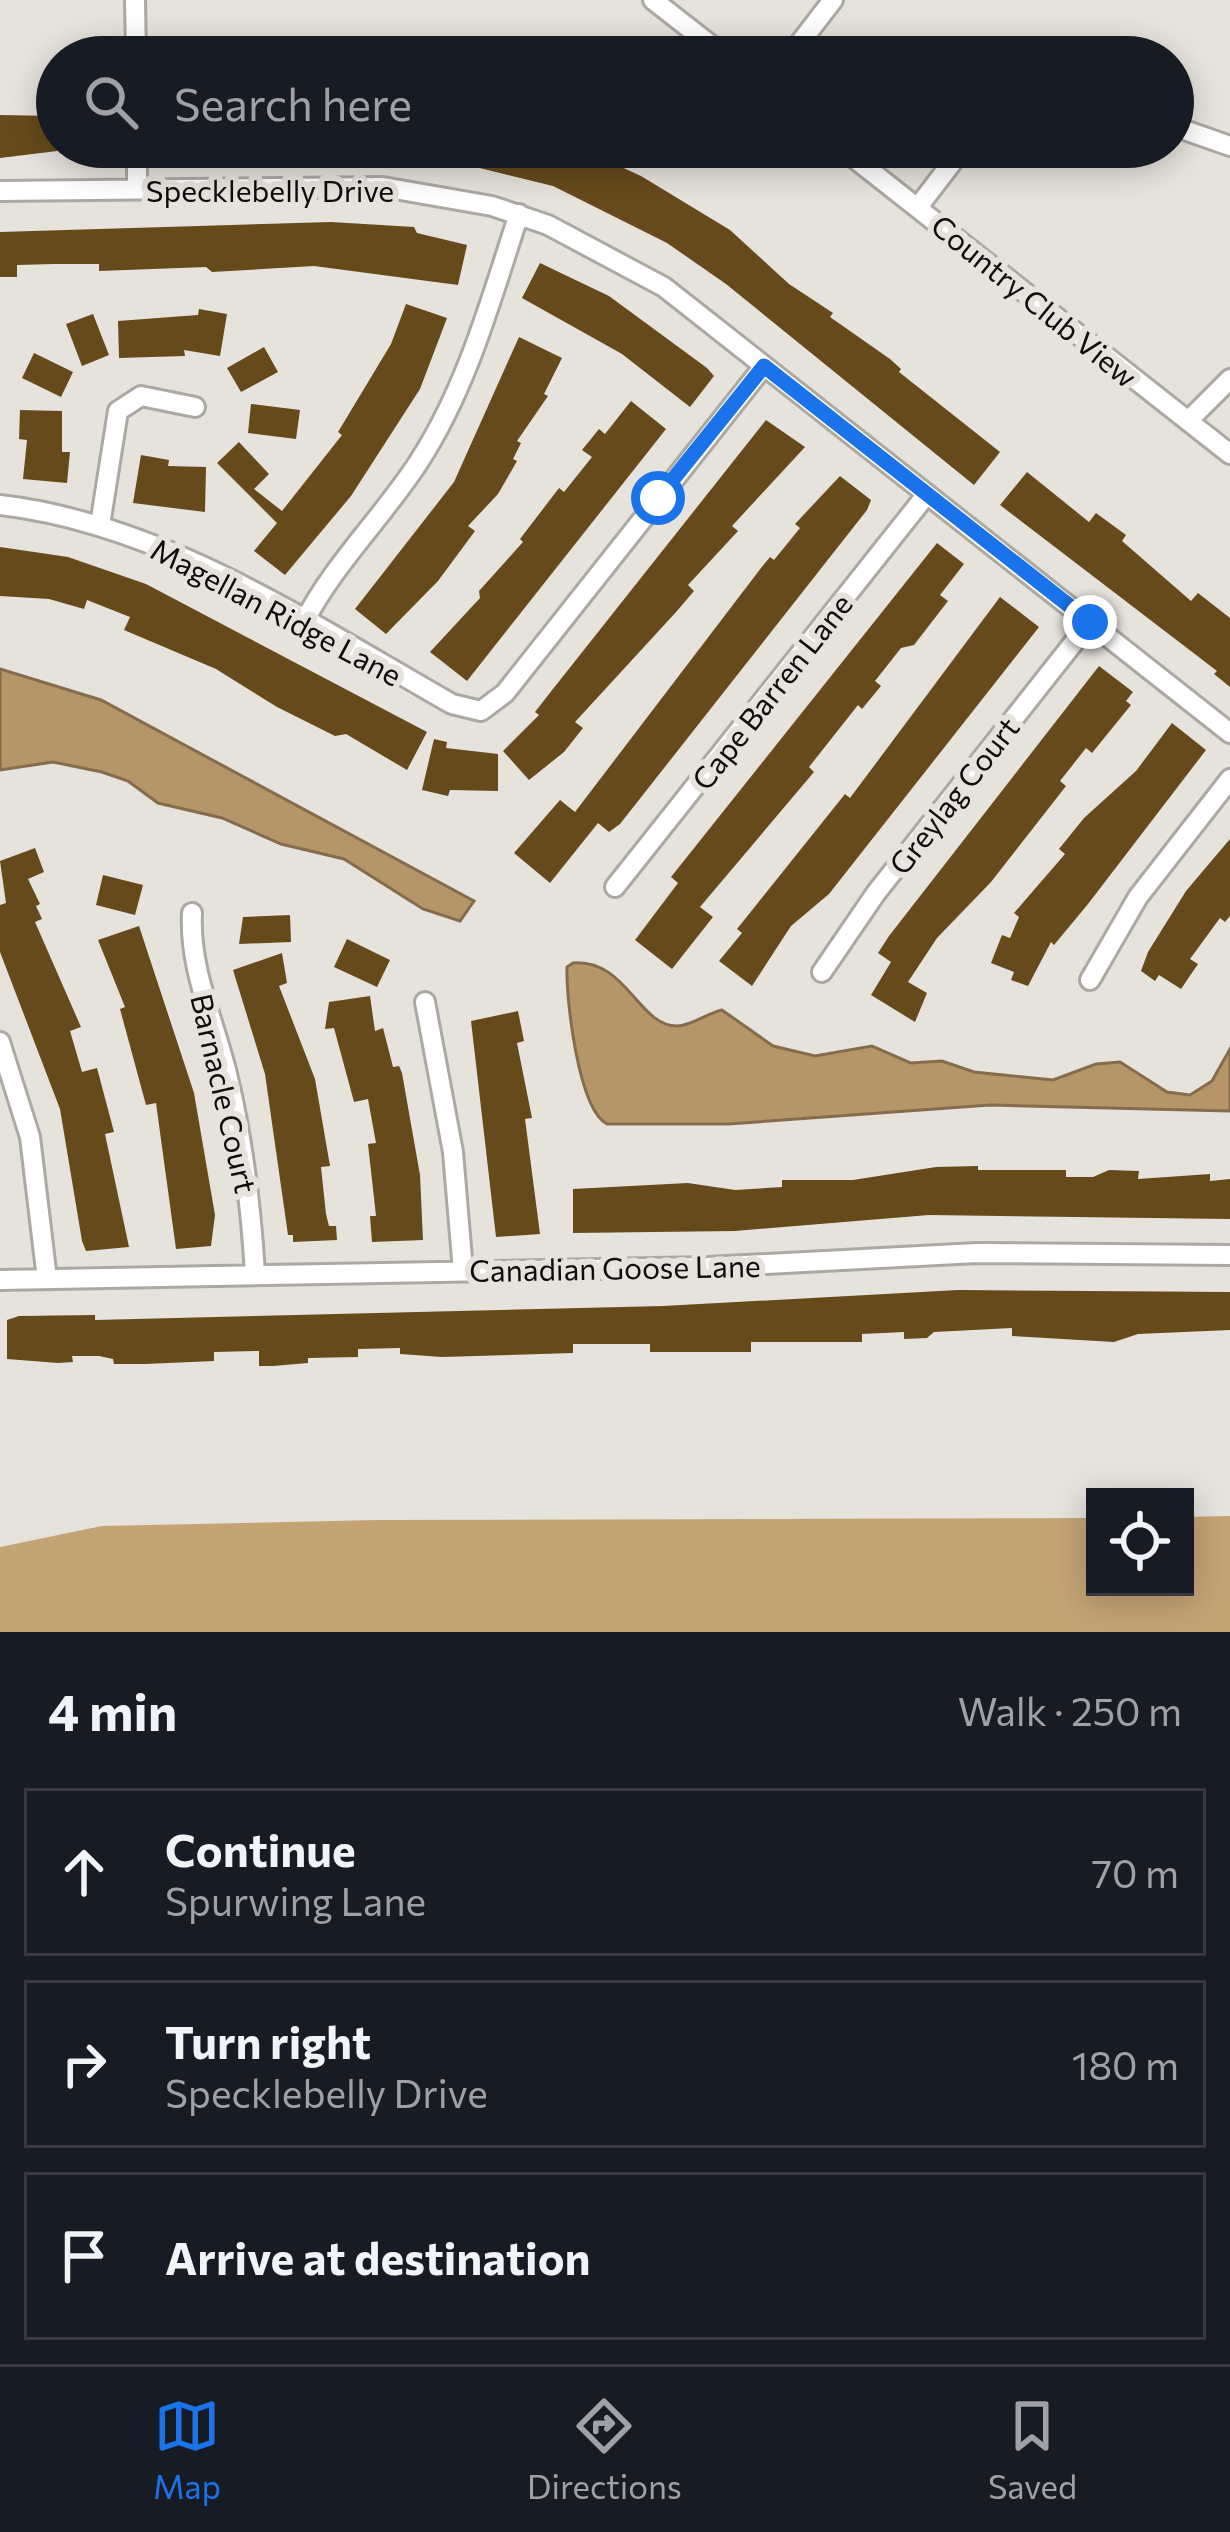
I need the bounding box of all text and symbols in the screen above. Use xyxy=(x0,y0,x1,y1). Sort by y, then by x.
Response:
search box xyxy=(36,36,1194,168)
icon: search xyxy=(78,69,144,135)
text: Search here xyxy=(174,75,412,130)
street label: Specklebelly Drive xyxy=(146,171,394,208)
street label: Country Club View xyxy=(925,206,1145,394)
route start xyxy=(631,471,685,525)
street label: Magellan Ridge Lane xyxy=(145,529,409,693)
street label: Cape Barren Lane xyxy=(683,586,859,796)
route end xyxy=(1063,595,1117,649)
street label: Greylag Court xyxy=(880,709,1026,881)
street label: Barnacle Court xyxy=(184,990,266,1196)
street label: Canadian Goose Lane xyxy=(469,1246,761,1288)
map controls xyxy=(1086,1488,1194,1596)
button: locate xyxy=(1086,1488,1194,1596)
text: 4 min xyxy=(48,1679,177,1742)
text: Walk · 250 m xyxy=(958,1686,1182,1734)
text: Continue xyxy=(165,1821,356,1876)
icon: ahead xyxy=(51,1839,117,1905)
text: 70 m xyxy=(1092,1848,1179,1896)
text: Spurwing Lane xyxy=(165,1876,426,1924)
text: Turn right xyxy=(165,2013,371,2068)
icon: right xyxy=(51,2031,117,2097)
text: 180 m xyxy=(1072,2040,1179,2088)
text: Specklebelly Drive xyxy=(165,2068,488,2116)
icon: arrive xyxy=(51,2223,117,2289)
text: Arrive at destination xyxy=(165,2229,591,2284)
tab: Map xyxy=(153,2393,221,2506)
tab: Directions xyxy=(527,2393,682,2506)
tab: Saved xyxy=(988,2393,1077,2506)

